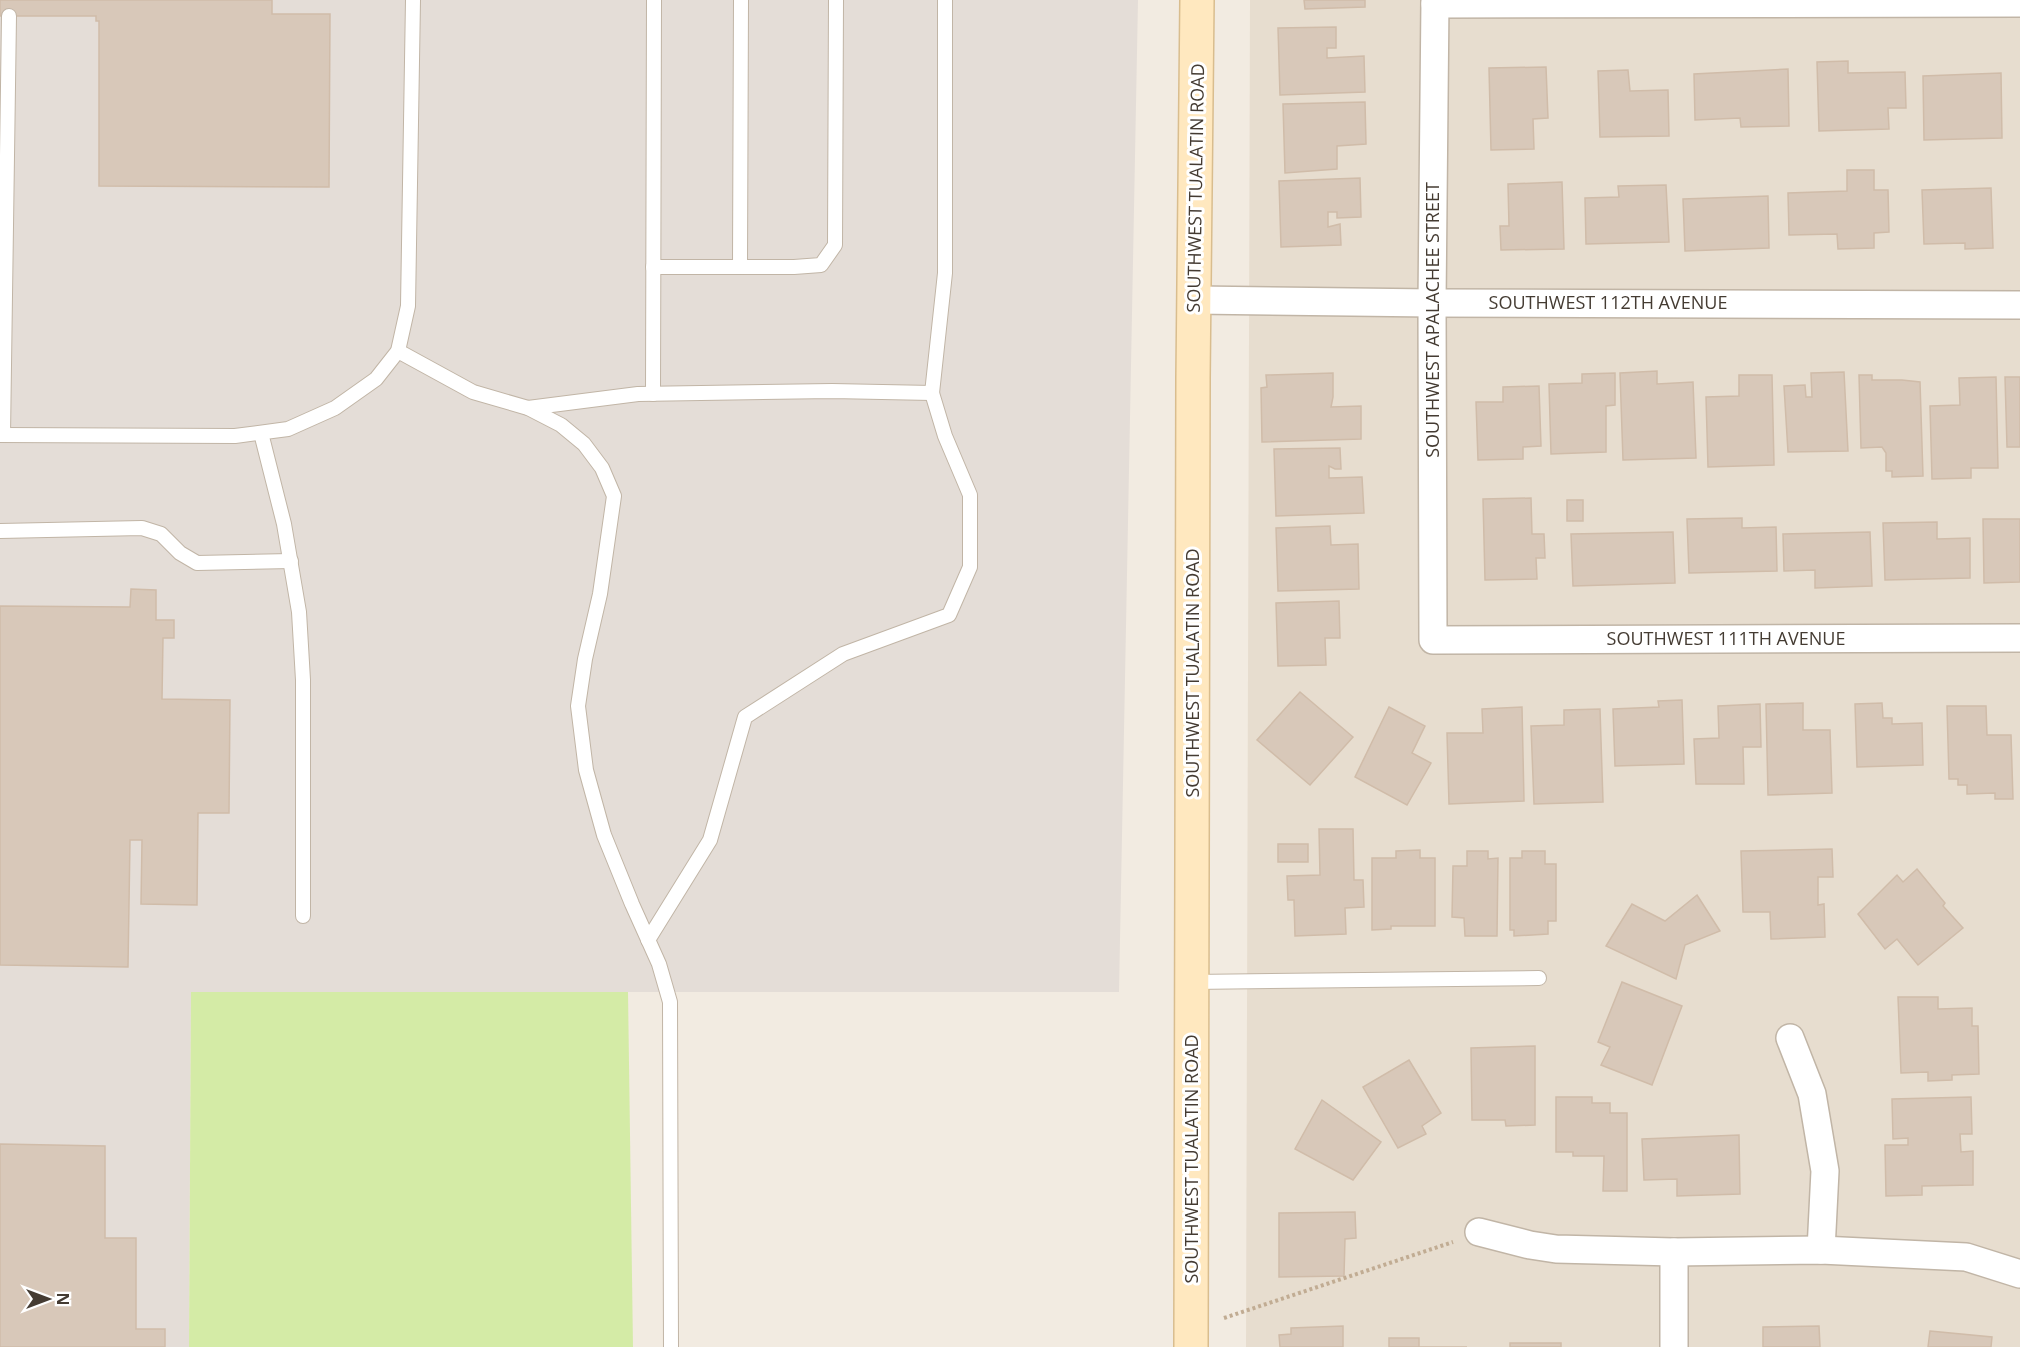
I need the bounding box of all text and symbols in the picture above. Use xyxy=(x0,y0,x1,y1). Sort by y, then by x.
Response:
street label: SOUTHWEST TUALATIN ROAD xyxy=(1181,63,1209,313)
street label: SOUTHWEST APALACHEE STREET xyxy=(1420,182,1444,458)
street label: SOUTHWEST 112TH AVENUE xyxy=(1489,290,1727,314)
street label: SOUTHWEST TUALATIN ROAD xyxy=(1180,548,1204,798)
street label: SOUTHWEST 111TH AVENUE xyxy=(1607,626,1845,650)
street label: SOUTHWEST TUALATIN ROAD xyxy=(1179,1034,1203,1284)
north arrow xyxy=(18,1269,78,1329)
text: N xyxy=(52,1292,74,1306)

